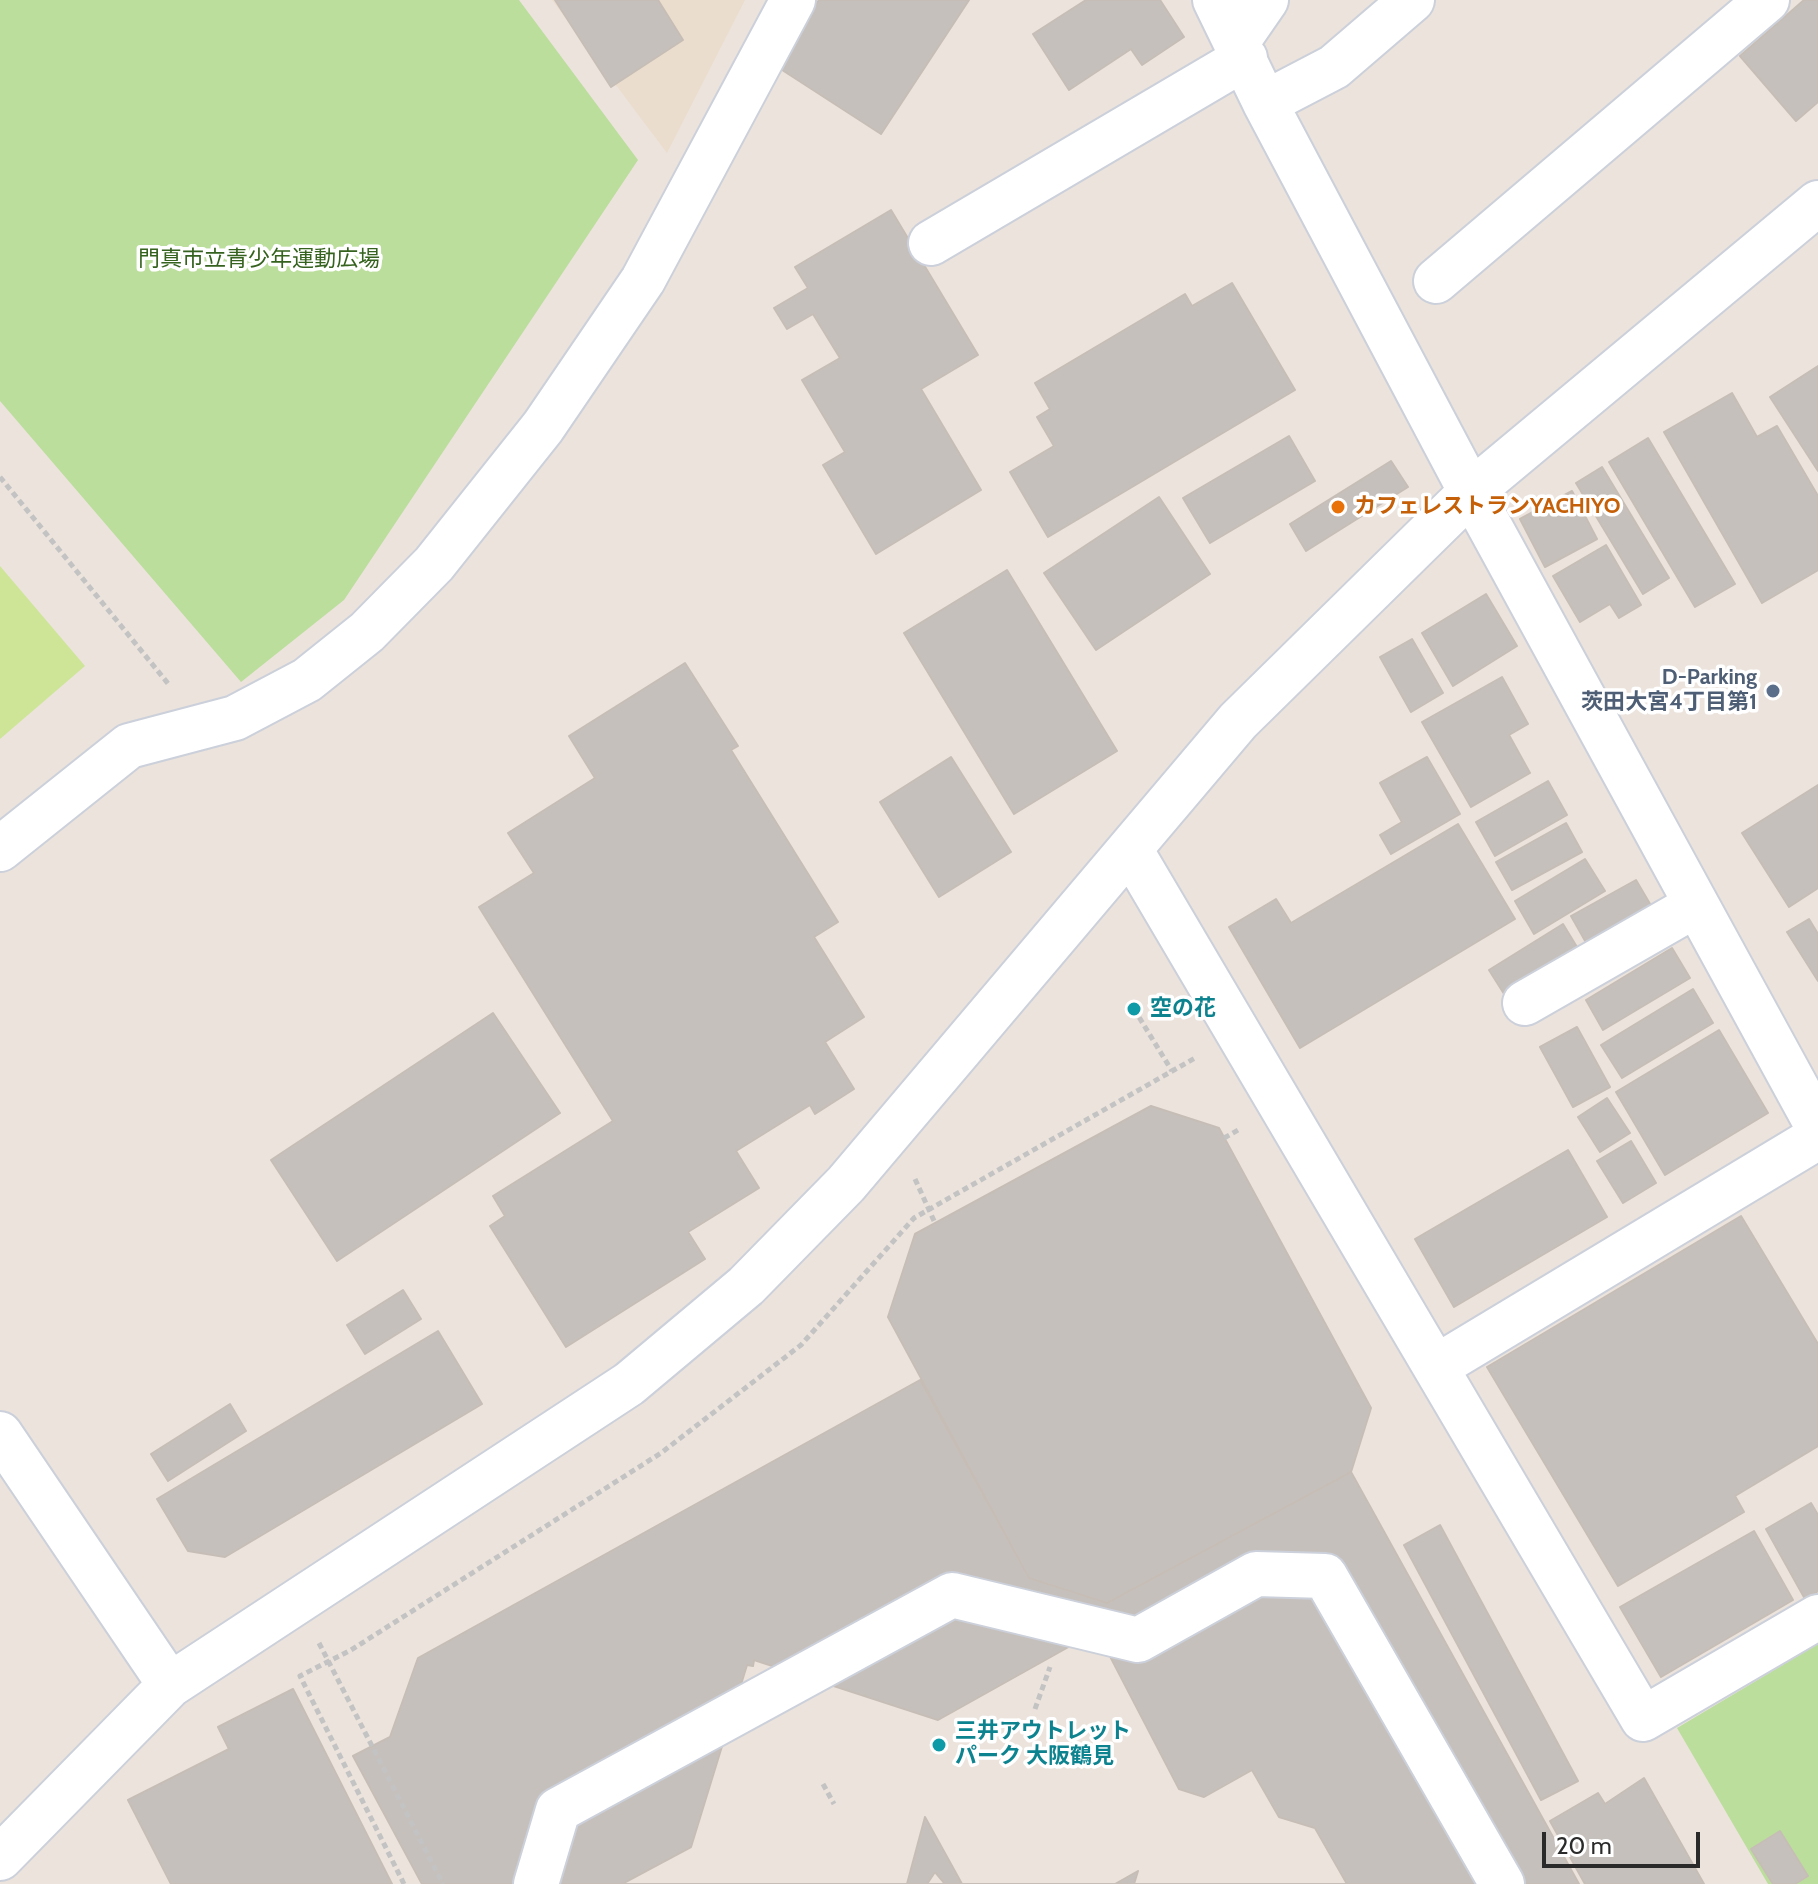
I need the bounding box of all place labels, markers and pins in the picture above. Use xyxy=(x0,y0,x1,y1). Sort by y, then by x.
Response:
place label: カフェレストランYACHIYO xyxy=(1354,494,1620,520)
marker: カフェレストランYACHIYO xyxy=(1329,498,1347,516)
place label: D-Parking 茨田大宮4丁目第1 xyxy=(1581,665,1757,716)
marker: D-Parking 茨田大宮4丁目第1 xyxy=(1764,682,1782,700)
place label: 空の花 xyxy=(1150,996,1216,1022)
marker: 空の花 xyxy=(1125,1000,1143,1018)
place label: 三井アウトレット パーク 大阪鶴見 xyxy=(955,1719,1131,1770)
marker: 三井アウトレット パーク 大阪鶴見 xyxy=(930,1736,948,1754)

